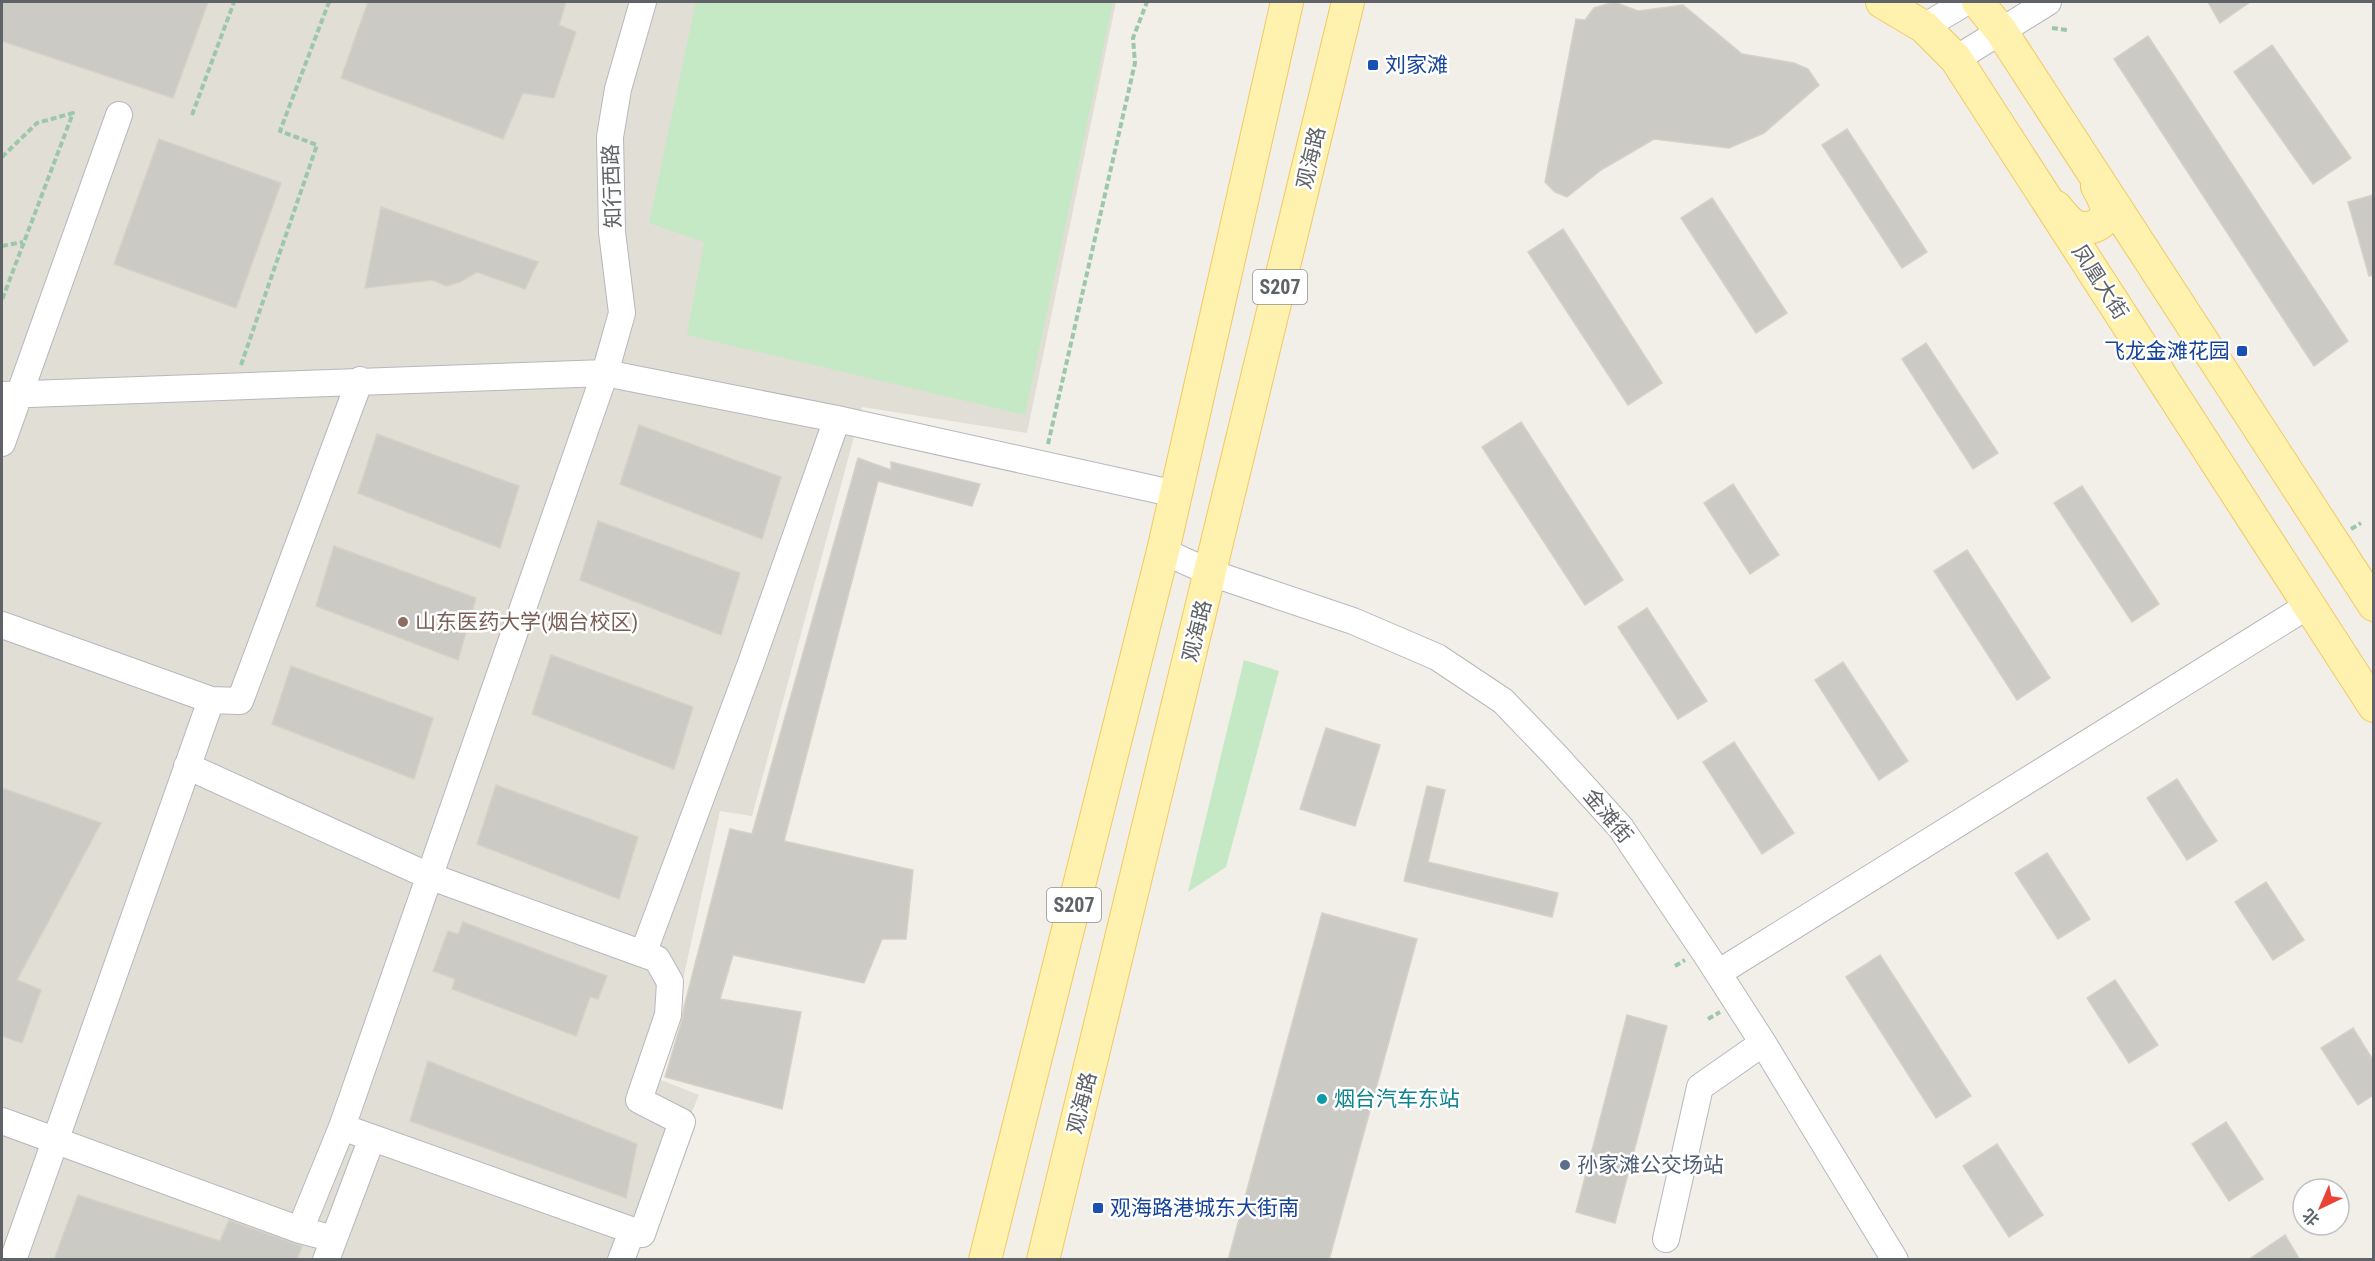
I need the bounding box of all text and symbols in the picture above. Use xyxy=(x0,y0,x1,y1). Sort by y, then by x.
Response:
place label: 刘家滩 xyxy=(1385,53,1448,77)
marker: 刘家滩 xyxy=(1366,58,1380,72)
street label: 观海路 xyxy=(1292,125,1330,191)
street label: 知行西路 xyxy=(599,144,625,228)
street label: 凤凰大街 xyxy=(2067,240,2133,324)
road number: S207 xyxy=(1253,270,1307,304)
place label: 飞龙金滩花园 xyxy=(2104,339,2230,363)
marker: 飞龙金滩花园 xyxy=(2235,344,2249,358)
street label: 观海路 xyxy=(1178,598,1216,664)
place label: 山东医药大学(烟台校区) xyxy=(415,610,638,634)
marker: 山东医药大学(烟台校区) xyxy=(396,615,410,629)
street label: 金滩街 xyxy=(1579,784,1637,848)
road number: S207 xyxy=(1047,888,1101,922)
street label: 观海路 xyxy=(1063,1070,1101,1136)
place label: 烟台汽车东站 xyxy=(1334,1087,1460,1111)
marker: 烟台汽车东站 xyxy=(1315,1092,1329,1106)
place label: 孙家滩公交场站 xyxy=(1577,1153,1724,1177)
marker: 孙家滩公交场站 xyxy=(1558,1158,1572,1172)
north arrow xyxy=(2291,1177,2351,1237)
place label: 观海路港城东大街南 xyxy=(1110,1196,1299,1220)
marker: 观海路港城东大街南 xyxy=(1091,1201,1105,1215)
text: 北 xyxy=(2299,1205,2323,1230)

